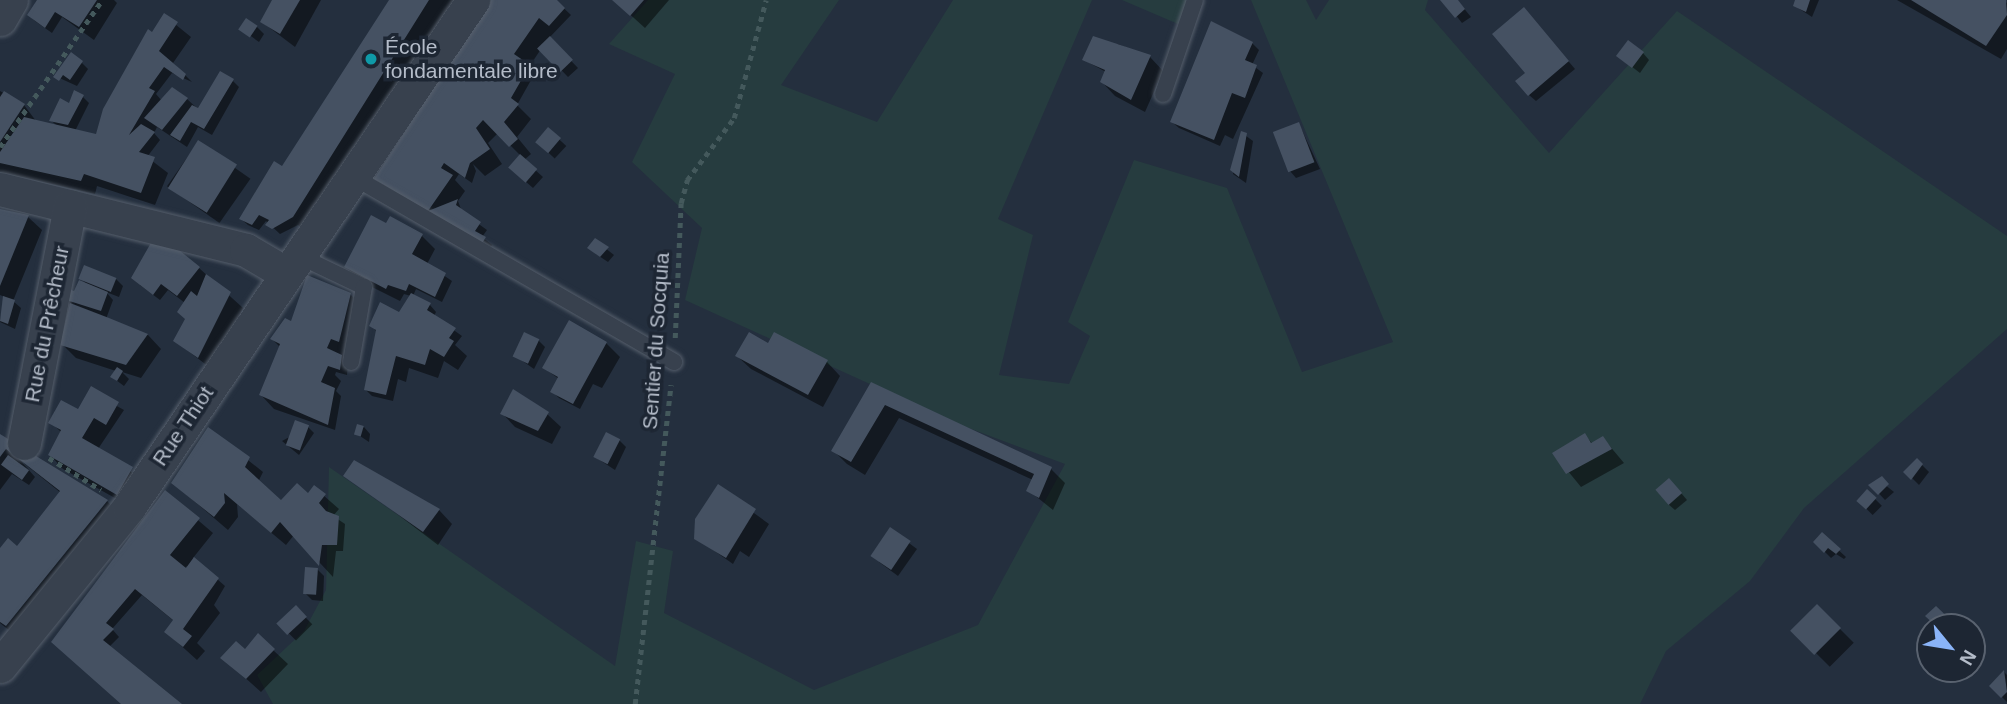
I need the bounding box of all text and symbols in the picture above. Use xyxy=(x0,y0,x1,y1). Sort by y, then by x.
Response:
place label: École fondamentale libre xyxy=(385,34,558,84)
marker: École fondamentale libre xyxy=(363,51,379,67)
street label: Rue du Prêcheur xyxy=(19,244,75,404)
street label: Sentier du Socquia xyxy=(637,252,675,430)
street label: Rue Thiot xyxy=(147,381,219,471)
north arrow xyxy=(1916,613,1986,683)
text: N xyxy=(1955,647,1980,669)

